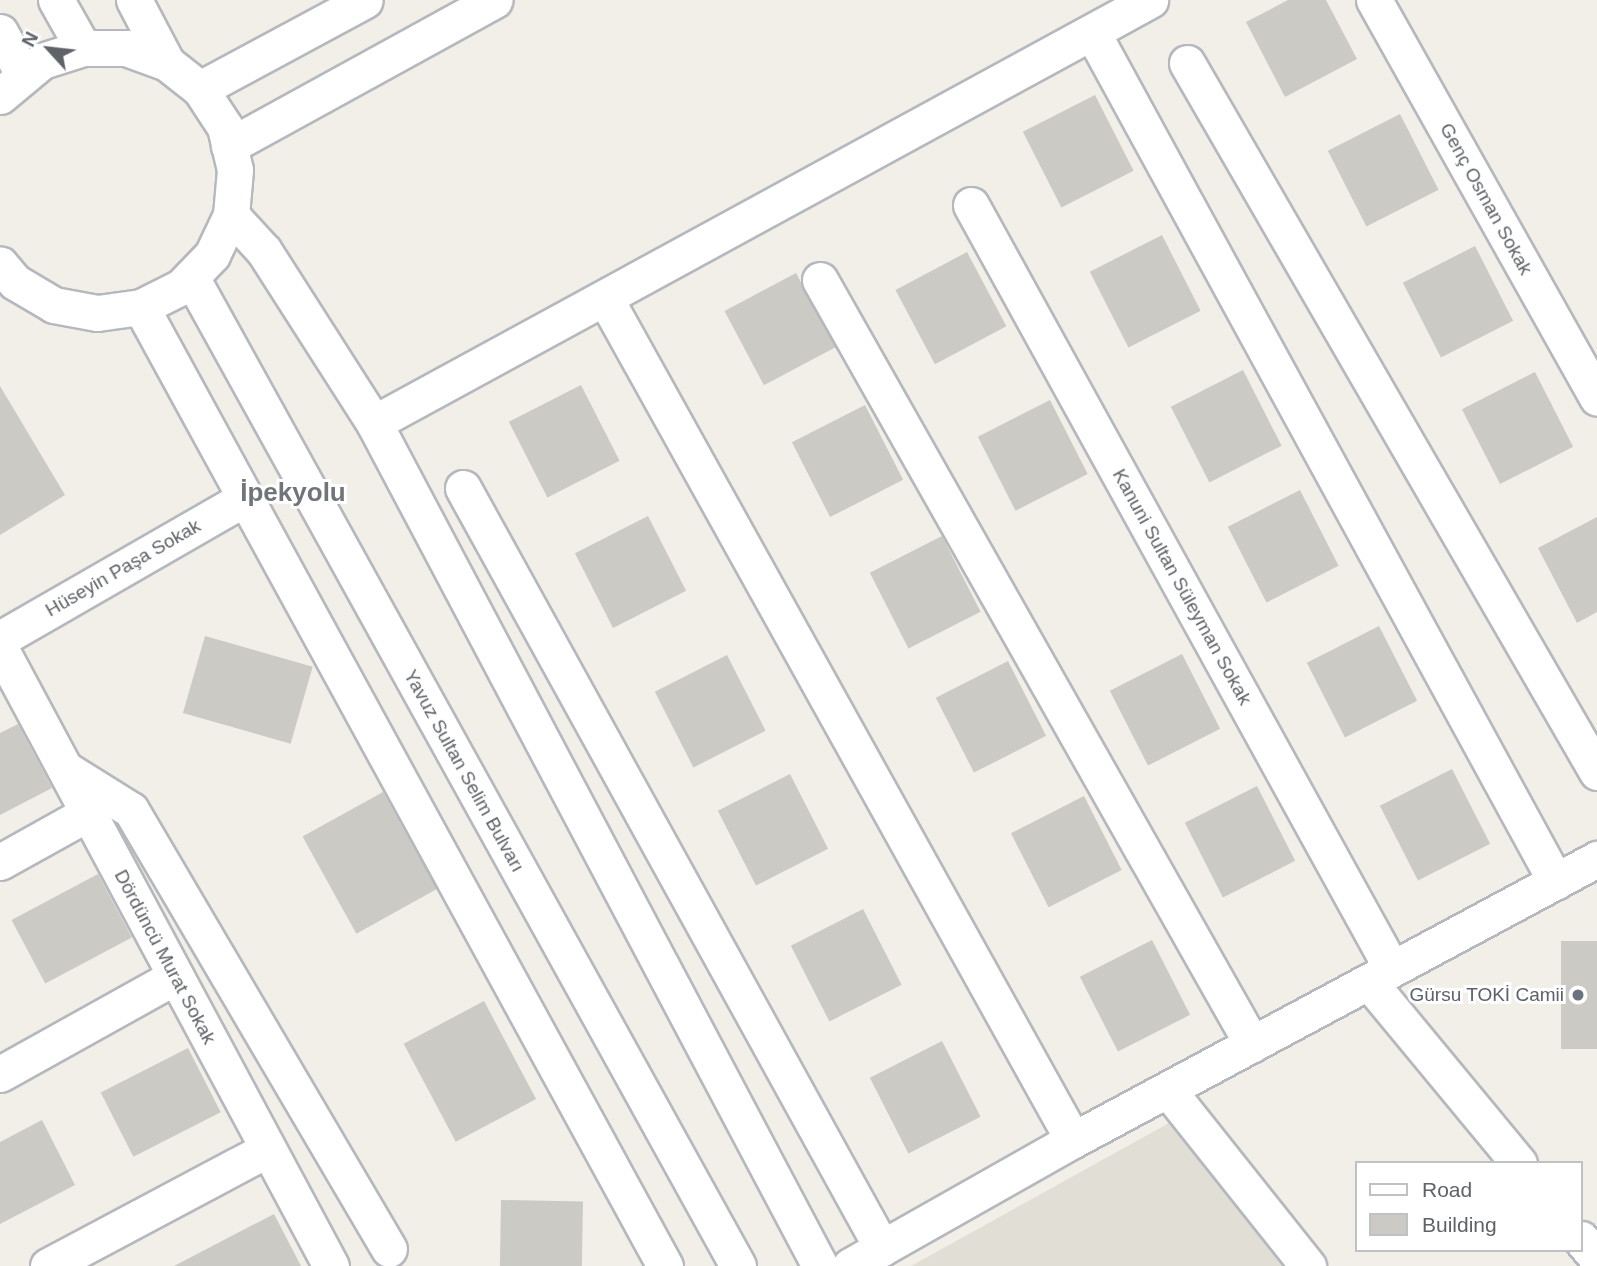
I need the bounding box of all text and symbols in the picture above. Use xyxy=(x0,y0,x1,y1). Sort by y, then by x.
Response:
north arrow xyxy=(14,14,84,84)
text: N xyxy=(17,28,42,50)
street label: Genç Osman Sokak xyxy=(1435,119,1537,279)
street label: Kanuni Sultan Süleyman Sokak xyxy=(1108,465,1256,709)
district label: İpekyolu xyxy=(240,477,346,509)
street label: Hüseyin Paşa Sokak xyxy=(41,514,205,622)
street label: Yavuz Sultan Selim Bulvarı xyxy=(399,666,529,876)
street label: Dördüncü Murat Sokak xyxy=(109,866,221,1048)
place label: Gürsu TOKİ Camii xyxy=(1409,984,1564,1006)
marker: Gürsu TOKİ Camii xyxy=(1570,987,1586,1003)
legend xyxy=(1356,1161,1583,1252)
text: Road xyxy=(1422,1178,1472,1201)
text: Building xyxy=(1422,1213,1497,1236)

